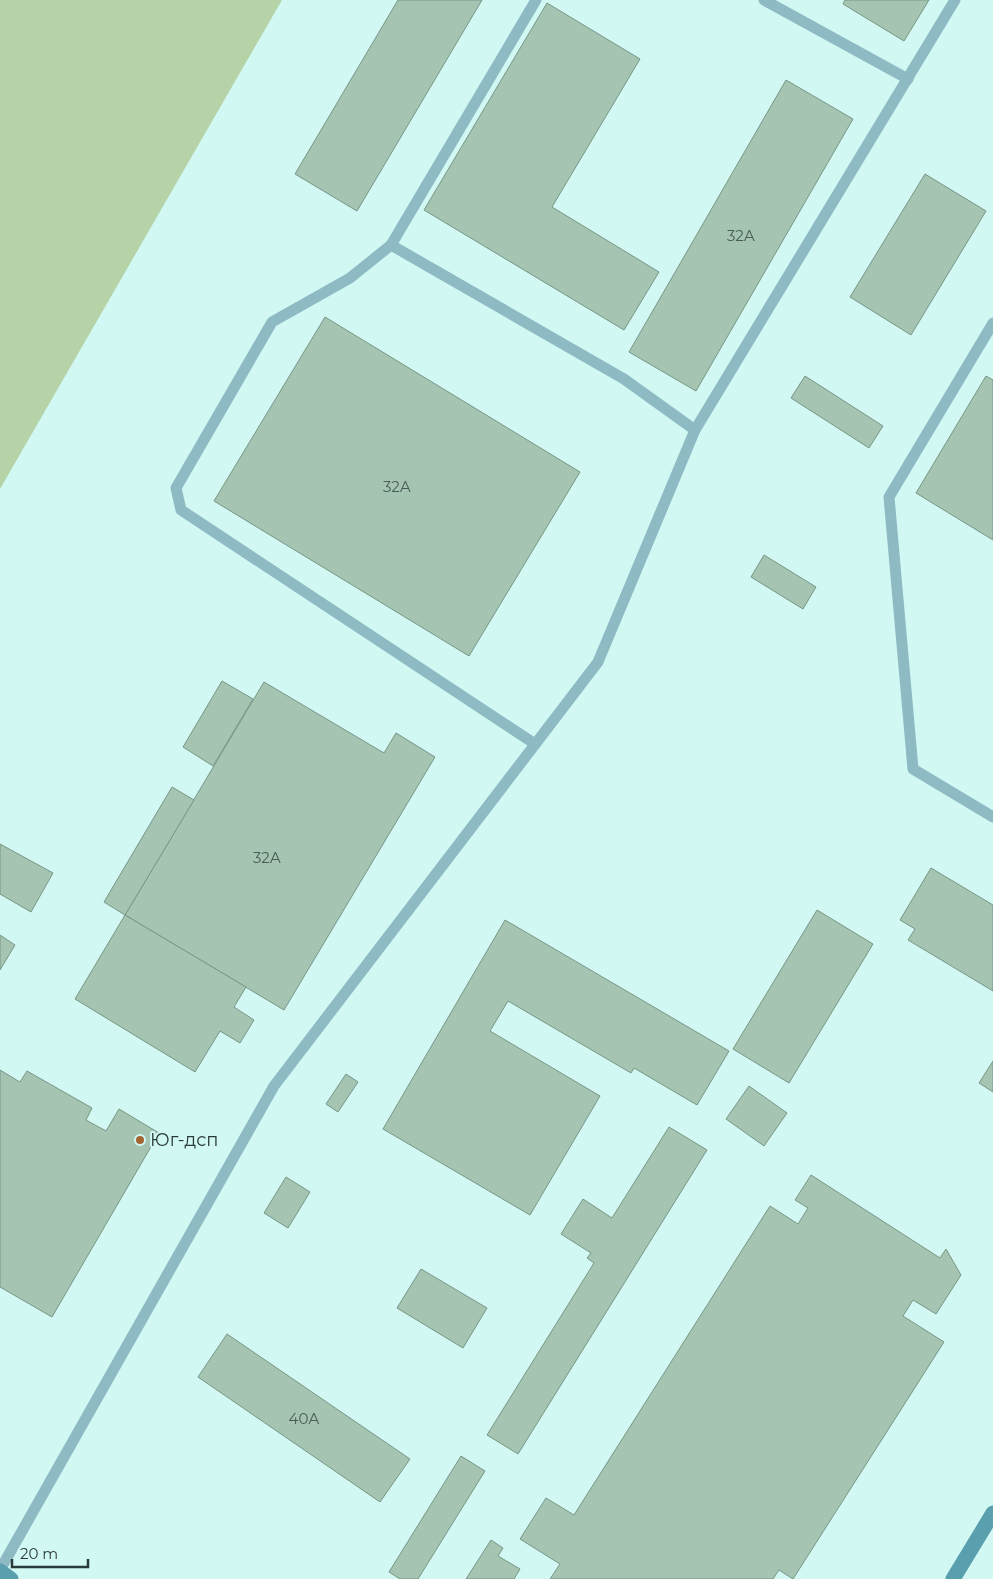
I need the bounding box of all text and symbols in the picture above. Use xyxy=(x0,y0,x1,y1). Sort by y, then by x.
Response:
house number: 32А xyxy=(727,226,755,245)
house number: 32А xyxy=(383,477,411,496)
house number: 32А xyxy=(253,848,281,867)
place label: Юг-дсп xyxy=(150,1129,218,1151)
marker: Юг-дсп xyxy=(134,1134,146,1146)
house number: 40А xyxy=(289,1409,319,1428)
scale bar xyxy=(12,1536,89,1568)
text: 20 m xyxy=(20,1544,58,1563)

